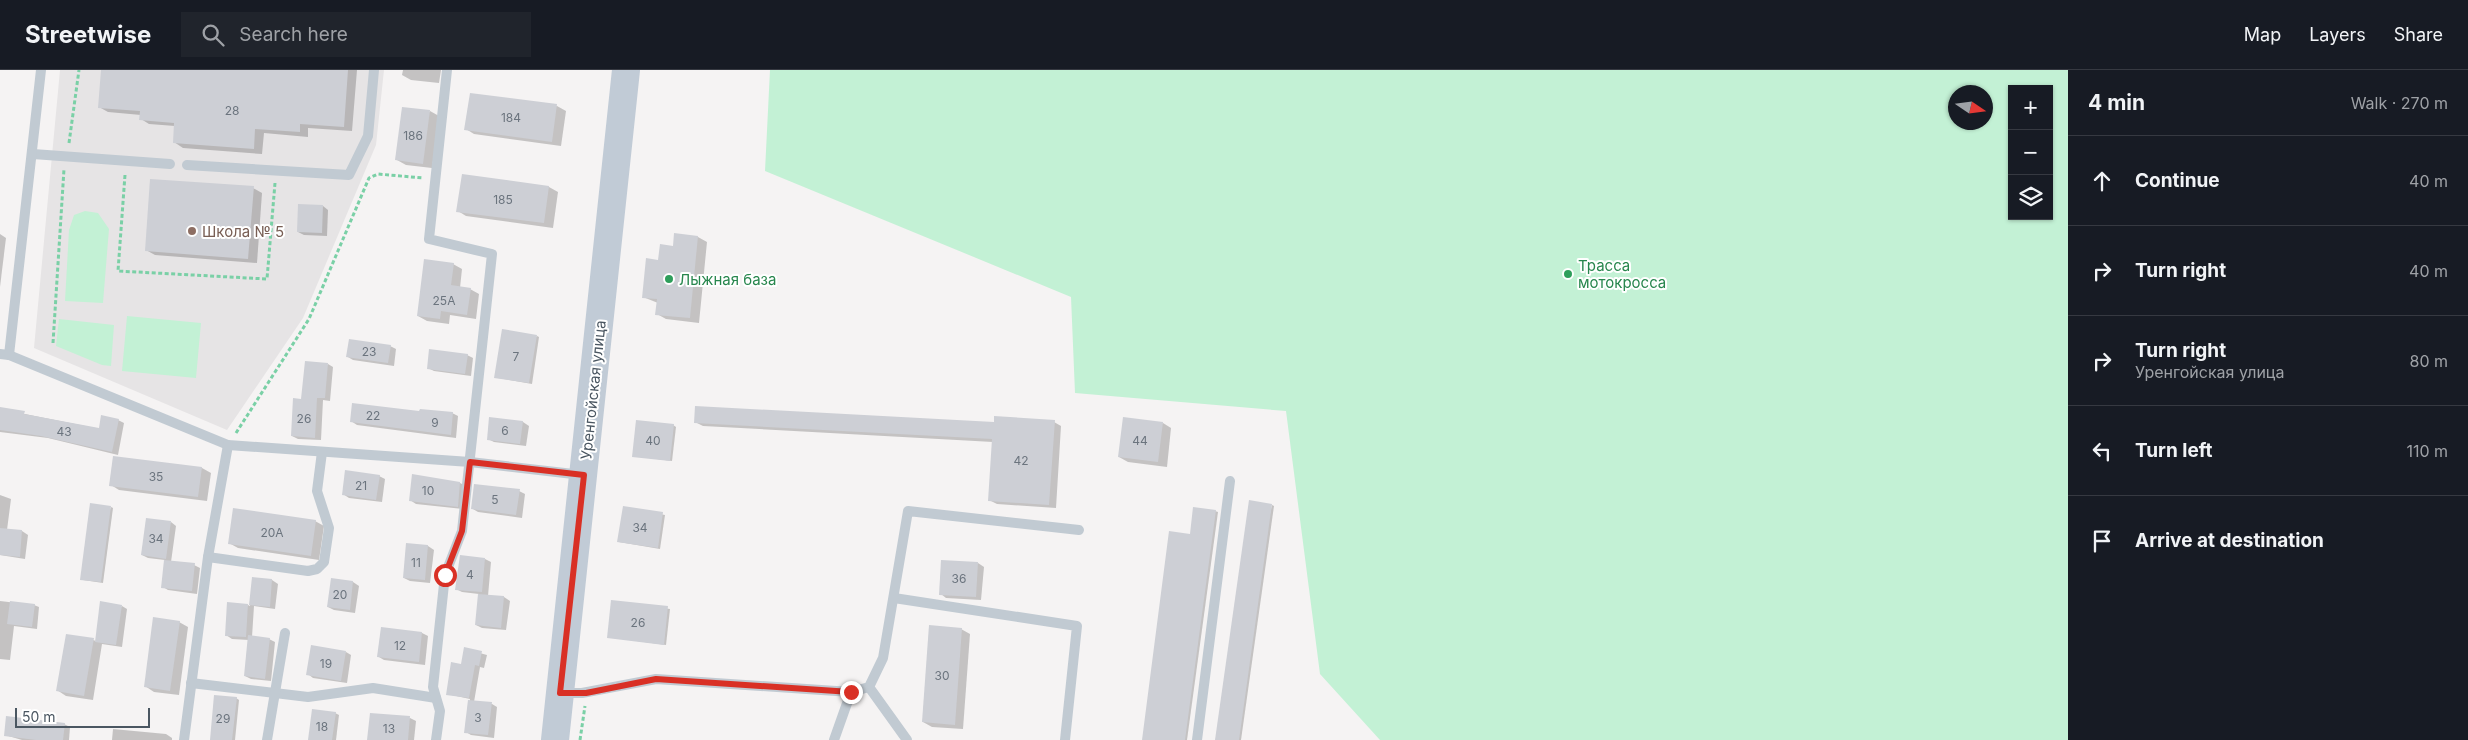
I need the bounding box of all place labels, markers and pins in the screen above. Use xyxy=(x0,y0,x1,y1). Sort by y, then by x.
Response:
place label: Школа № 5 xyxy=(202,222,284,241)
marker: Школа № 5 xyxy=(186,225,198,237)
place label: Трасса мотокросса xyxy=(1578,256,1666,292)
marker: Трасса мотокросса xyxy=(1562,268,1574,280)
place label: Лыжная база xyxy=(679,270,776,289)
marker: Лыжная база xyxy=(663,273,675,285)

